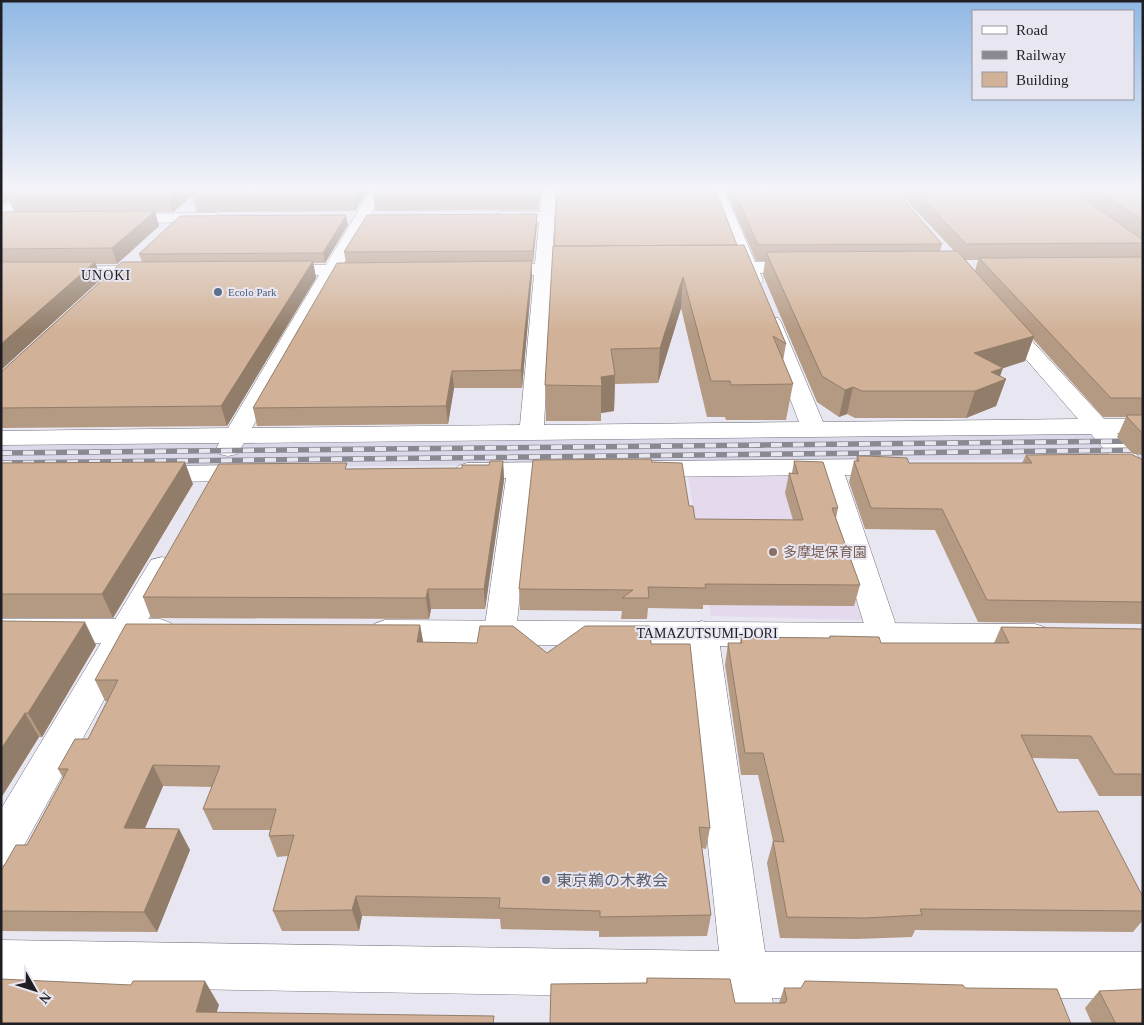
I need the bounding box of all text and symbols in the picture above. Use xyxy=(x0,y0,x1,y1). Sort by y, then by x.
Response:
legend xyxy=(972,10,1134,100)
text: Road xyxy=(1016,22,1048,38)
text: Railway xyxy=(1016,47,1066,63)
text: Building xyxy=(1016,72,1069,88)
district label: UNOKI xyxy=(81,268,131,283)
marker: Ecolo Park xyxy=(212,286,224,298)
place label: Ecolo Park xyxy=(228,286,277,298)
place label: 多摩堤保育園 xyxy=(783,545,867,560)
marker: 多摩堤保育園 xyxy=(767,546,779,558)
street label: TAMAZUTSUMI-DORI xyxy=(636,626,778,641)
place label: 東京鵜の木教会 xyxy=(556,872,668,889)
marker: 東京鵜の木教会 xyxy=(540,874,552,886)
north arrow xyxy=(10,965,60,1015)
text: N xyxy=(36,989,54,1007)

